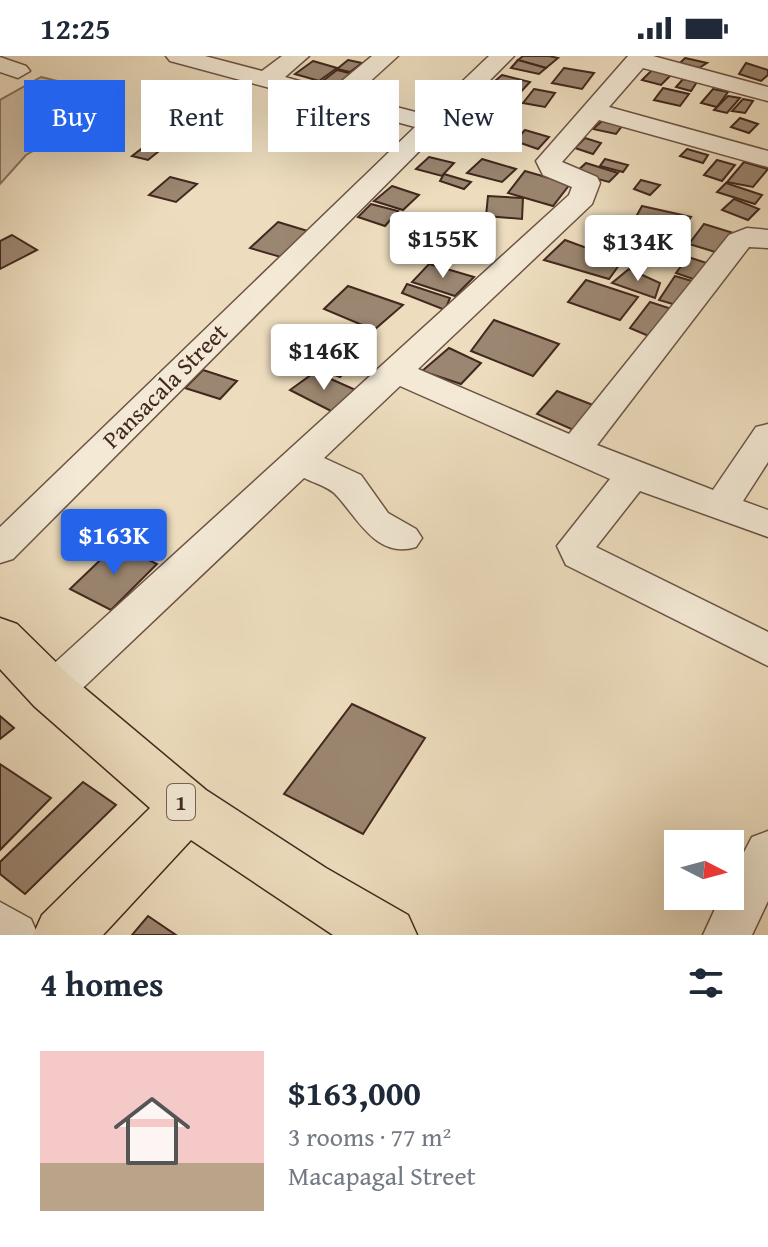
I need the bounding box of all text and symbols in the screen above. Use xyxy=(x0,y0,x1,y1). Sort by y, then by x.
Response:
text: 12:25 xyxy=(40,6,111,50)
chip: Buy xyxy=(24,80,125,152)
chip: Rent xyxy=(141,80,252,152)
chip: Filters xyxy=(268,80,399,152)
chip: New xyxy=(415,80,522,152)
pin: $155K xyxy=(387,212,499,280)
pin: $134K xyxy=(582,215,694,283)
text: $155K xyxy=(408,218,478,257)
text: $134K xyxy=(603,221,673,260)
street label: Pansacala Street xyxy=(94,315,236,456)
pin: $146K xyxy=(268,324,380,392)
text: $146K xyxy=(289,330,359,369)
pin: $163K xyxy=(58,509,170,577)
text: $163K xyxy=(79,515,149,554)
road number: 1 xyxy=(167,784,195,820)
north arrow xyxy=(664,830,744,910)
map controls xyxy=(664,830,744,910)
text: 4 homes xyxy=(40,959,164,1008)
icon: filters xyxy=(684,961,728,1005)
text: $163,000 xyxy=(288,1068,421,1117)
icon: home xyxy=(104,1083,200,1179)
text: 3 rooms · 77 m² xyxy=(288,1117,451,1156)
text: Macapagal Street xyxy=(288,1156,476,1195)

